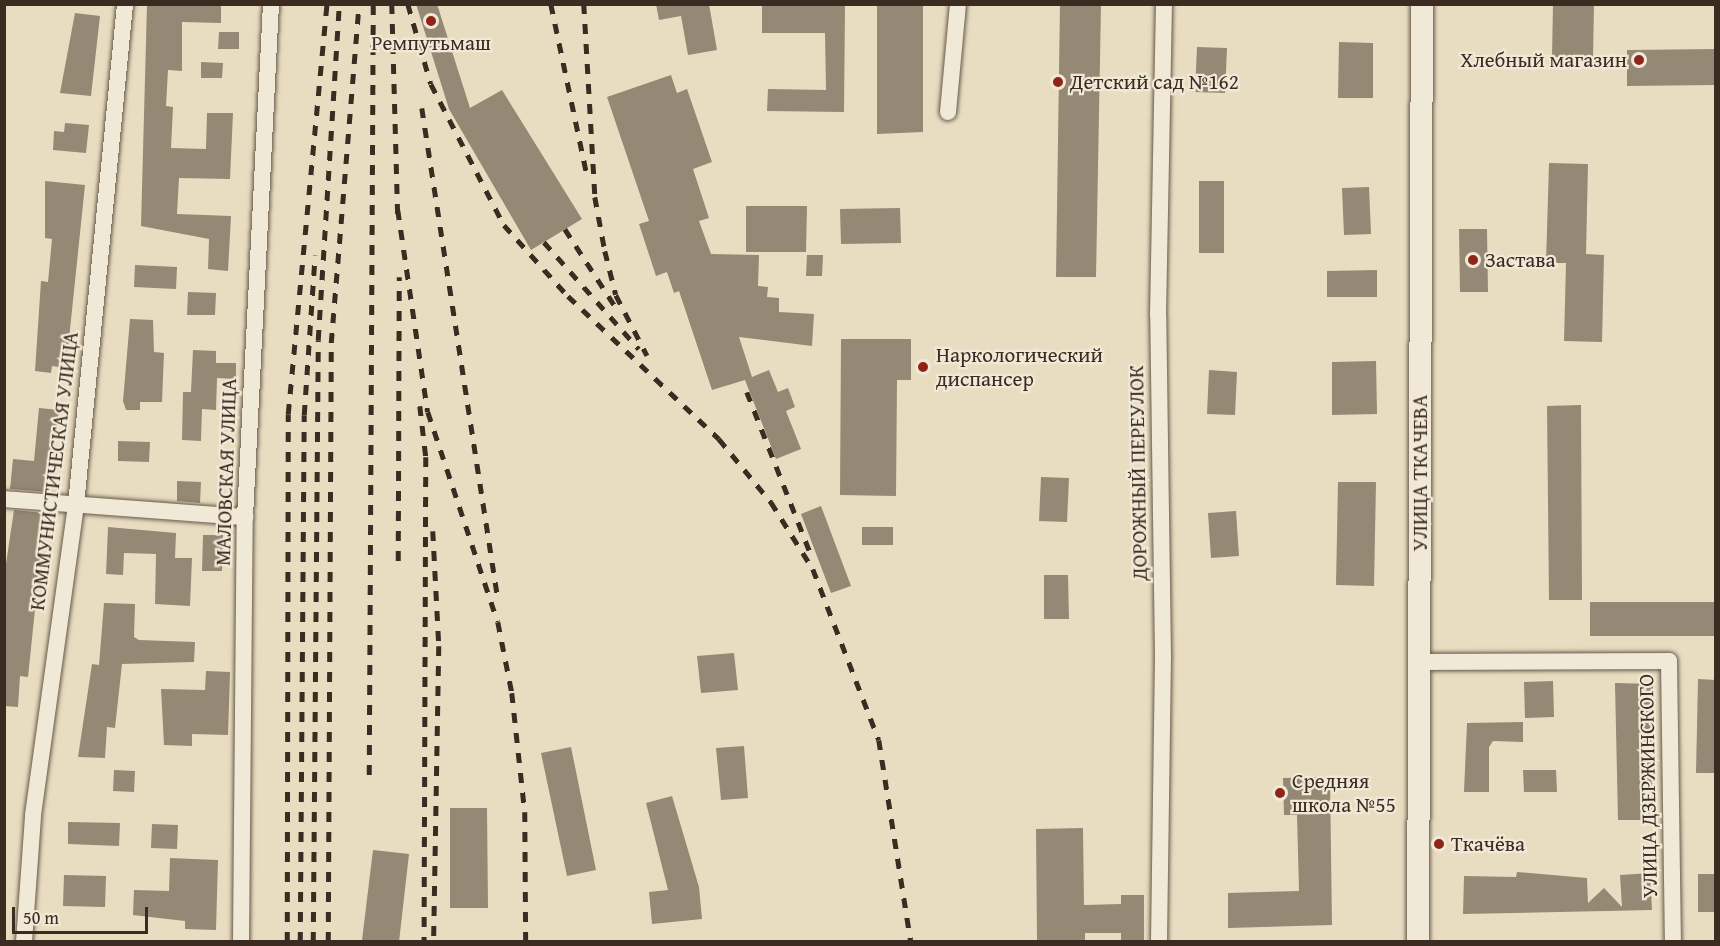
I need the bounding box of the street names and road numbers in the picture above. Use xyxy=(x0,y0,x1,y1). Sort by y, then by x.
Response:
street label: КОММУНИСТИЧЕСКАЯ УЛИЦА xyxy=(24,330,84,612)
street label: ДОРОЖНЫЙ ПЕРЕУЛОК xyxy=(1124,365,1152,581)
street label: МАЛОВСКАЯ УЛИЦА xyxy=(210,378,242,566)
street label: УЛИЦА ТКАЧЕВА xyxy=(1407,395,1433,551)
street label: УЛИЦА ДЗЕРЖИНСКОГО xyxy=(1633,674,1663,898)

